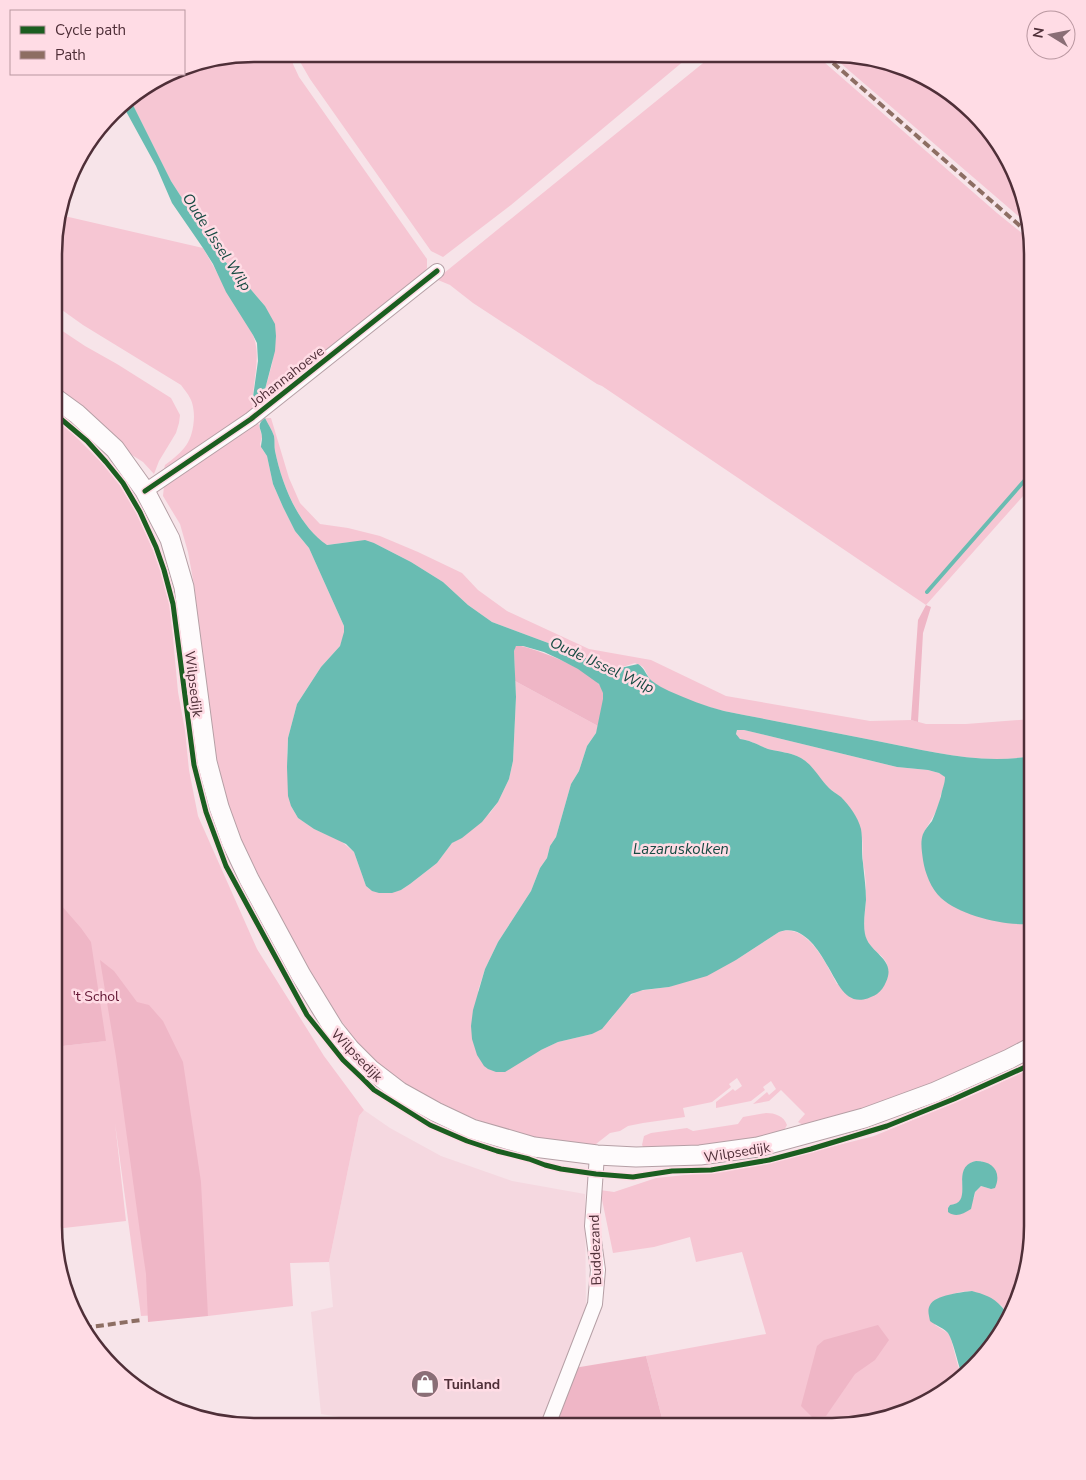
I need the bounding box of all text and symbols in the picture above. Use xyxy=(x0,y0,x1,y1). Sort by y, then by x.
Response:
legend xyxy=(10,10,185,75)
north arrow xyxy=(1026,10,1076,60)
text: Cycle path xyxy=(55,20,126,40)
text: N xyxy=(1028,26,1049,40)
text: Path xyxy=(55,45,86,65)
water label: Oude IJssel Wilp xyxy=(178,189,256,295)
street label: Johannahoeve xyxy=(246,342,328,412)
water label: Oude IJssel Wilp xyxy=(547,632,658,698)
street label: Wilpsedijk xyxy=(180,650,207,719)
water label: Lazaruskolken xyxy=(633,839,729,859)
park label: 't Schol xyxy=(73,987,120,1006)
street label: Wilpsedijk xyxy=(327,1025,387,1087)
street label: Wilpsedijk xyxy=(703,1138,773,1167)
street label: Buddezand xyxy=(585,1214,606,1286)
shop icon: Tuinland xyxy=(410,1369,440,1399)
place label: Tuinland xyxy=(444,1375,500,1394)

